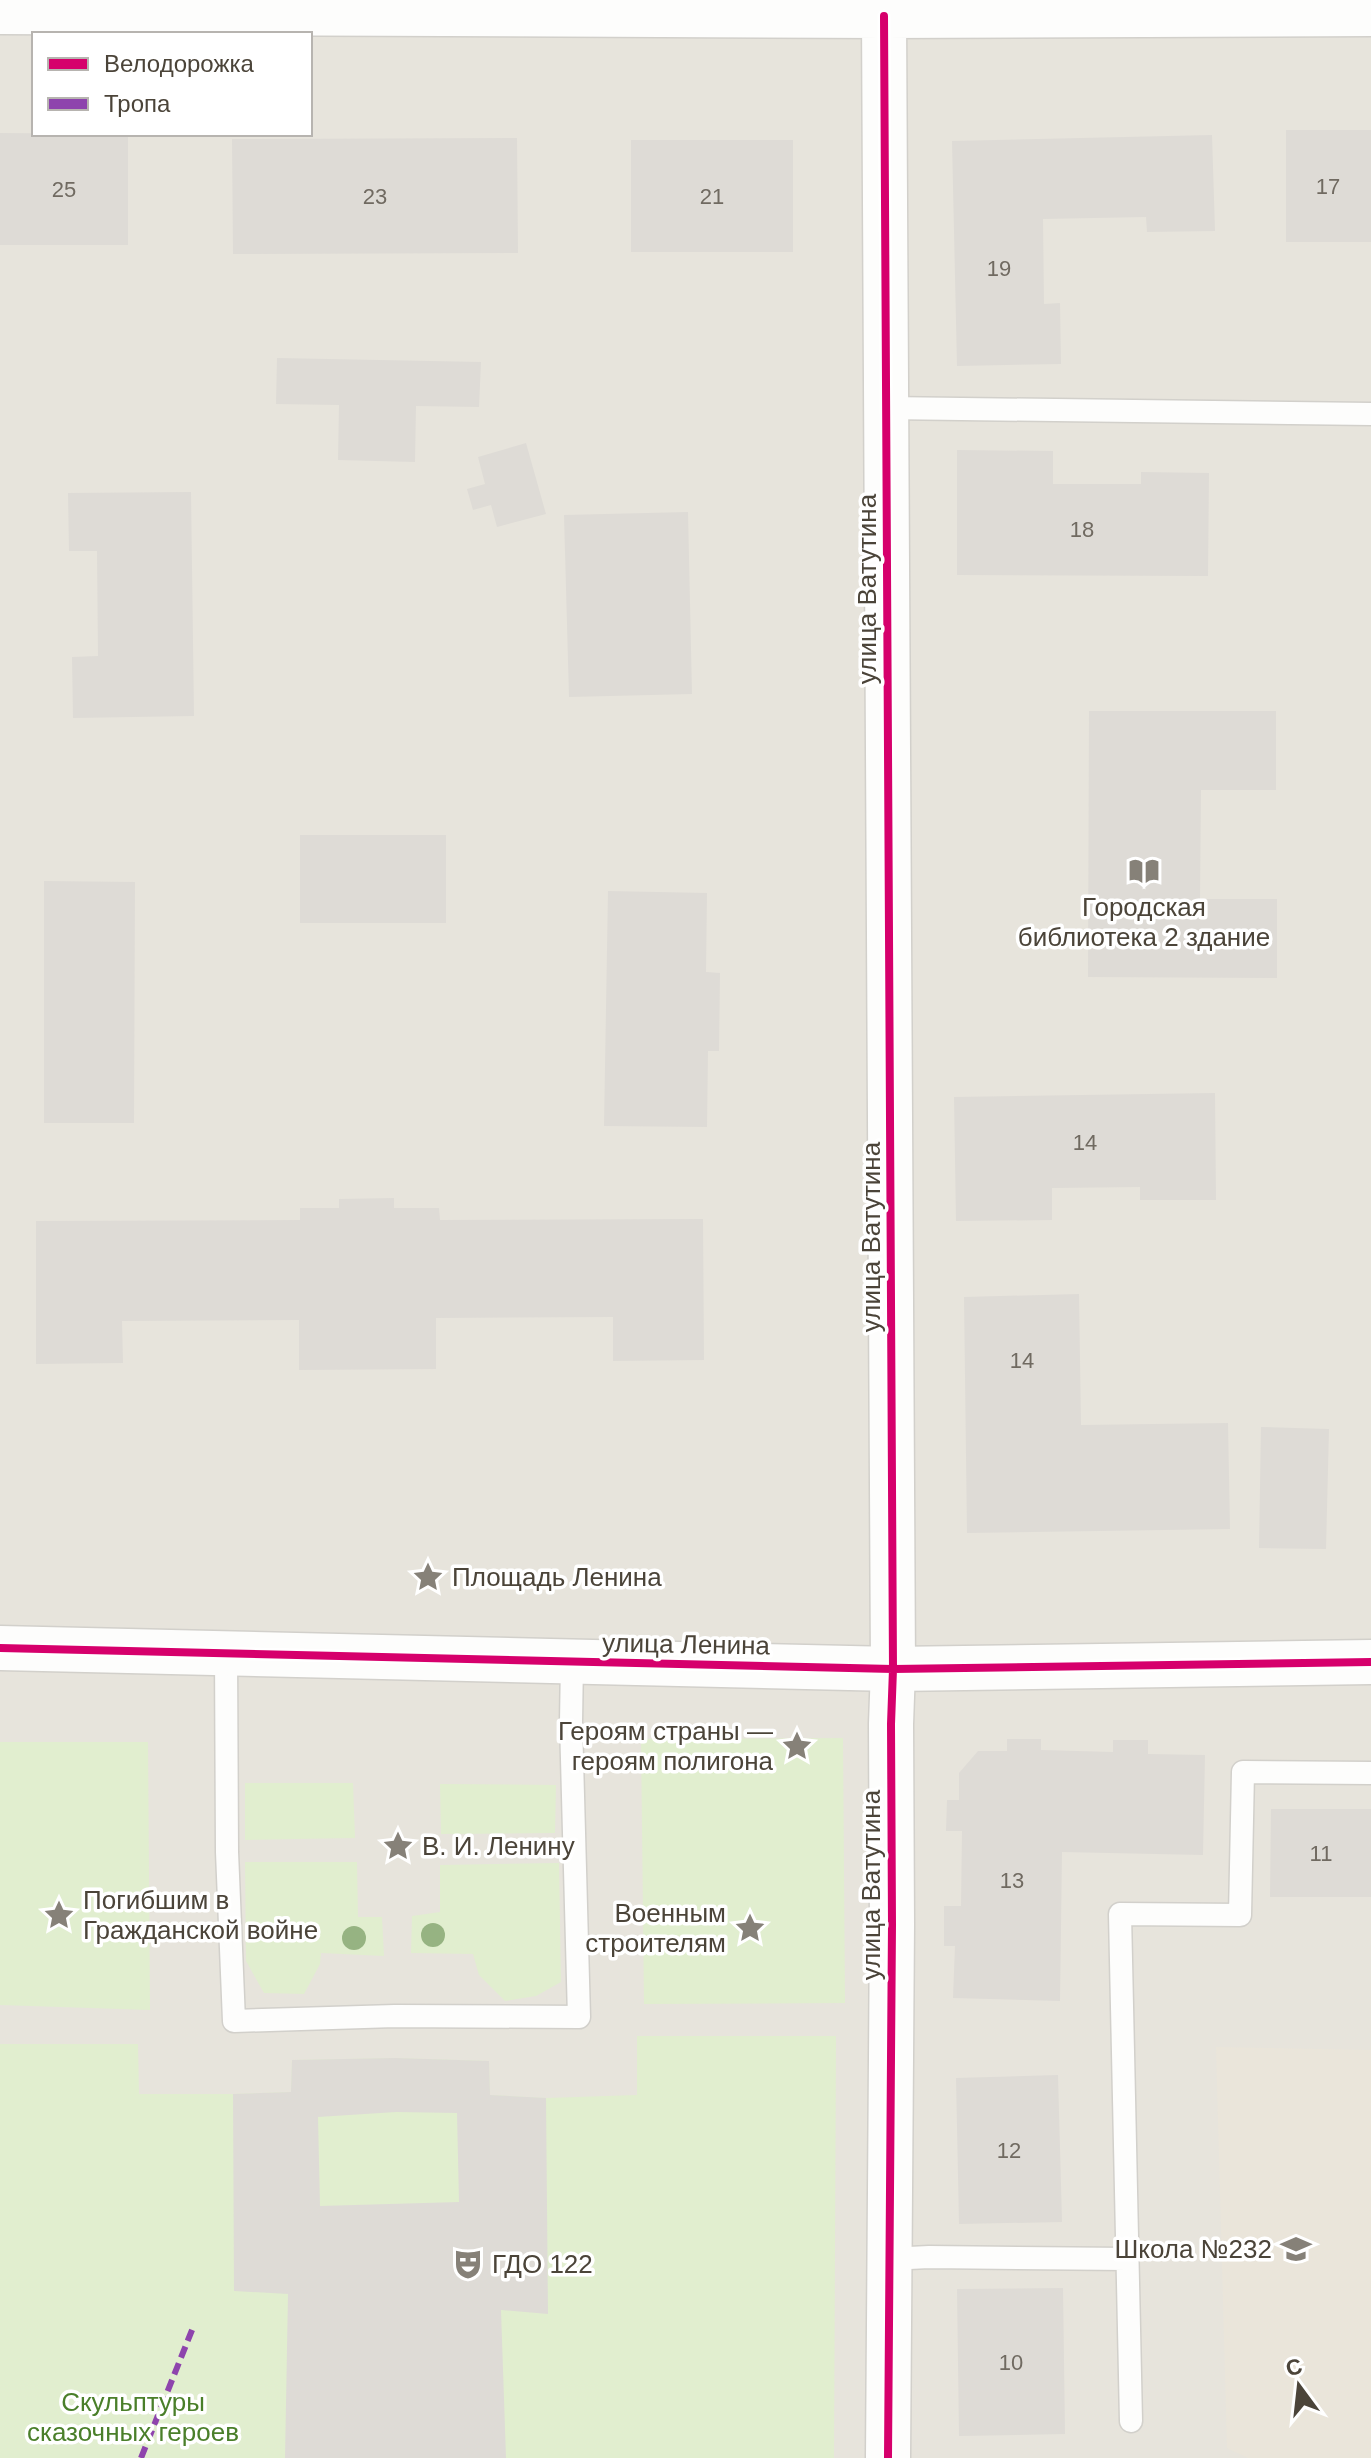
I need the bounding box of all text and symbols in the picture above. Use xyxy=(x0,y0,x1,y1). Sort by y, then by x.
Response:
legend xyxy=(32,32,312,136)
text: Велодорожка xyxy=(104,50,255,77)
text: Тропа xyxy=(104,90,171,117)
house number: 17 xyxy=(1316,174,1340,199)
house number: 25 xyxy=(52,177,76,202)
house number: 23 xyxy=(363,184,387,209)
house number: 21 xyxy=(700,184,724,209)
house number: 19 xyxy=(987,256,1011,281)
street label: улица Ватутина xyxy=(852,493,882,684)
house number: 18 xyxy=(1070,517,1094,542)
library icon: Городская библиотека 2 здание xyxy=(1127,854,1161,888)
place label: Городская библиотека 2 здание xyxy=(1018,892,1270,952)
house number: 14 xyxy=(1073,1130,1097,1155)
street label: улица Ватутина xyxy=(856,1141,886,1332)
house number: 14 xyxy=(1010,1348,1034,1373)
place icon: Площадь Ленина xyxy=(411,1560,445,1594)
place label: Площадь Ленина xyxy=(452,1562,662,1592)
street label: улица Ленина xyxy=(602,1628,771,1660)
place label: Героям страны — героям полигона xyxy=(558,1716,774,1776)
place icon: Героям страны — героям полигона xyxy=(780,1729,814,1763)
street label: улица Ватутина xyxy=(856,1789,886,1980)
place icon: В. И. Ленину xyxy=(381,1829,415,1863)
place label: В. И. Ленину xyxy=(422,1831,575,1861)
house number: 11 xyxy=(1310,1841,1332,1866)
house number: 13 xyxy=(1000,1868,1024,1893)
place label: Погибшим в Гражданской войне xyxy=(83,1885,318,1945)
place icon: Погибшим в Гражданской войне xyxy=(42,1898,76,1932)
place label: Военным строителям xyxy=(585,1898,726,1958)
place icon: Военным строителям xyxy=(733,1911,767,1945)
house number: 12 xyxy=(997,2138,1021,2163)
school or university icon: Школа №232 xyxy=(1279,2232,1313,2266)
place label: Школа №232 xyxy=(1114,2234,1272,2264)
theatre icon: ГДО 122 xyxy=(451,2247,485,2281)
place label: ГДО 122 xyxy=(492,2249,593,2279)
north arrow xyxy=(1259,2346,1339,2426)
house number: 10 xyxy=(999,2350,1023,2375)
text: С xyxy=(1283,2353,1305,2381)
park label: Скульптуры сказочных героев xyxy=(27,2387,239,2447)

